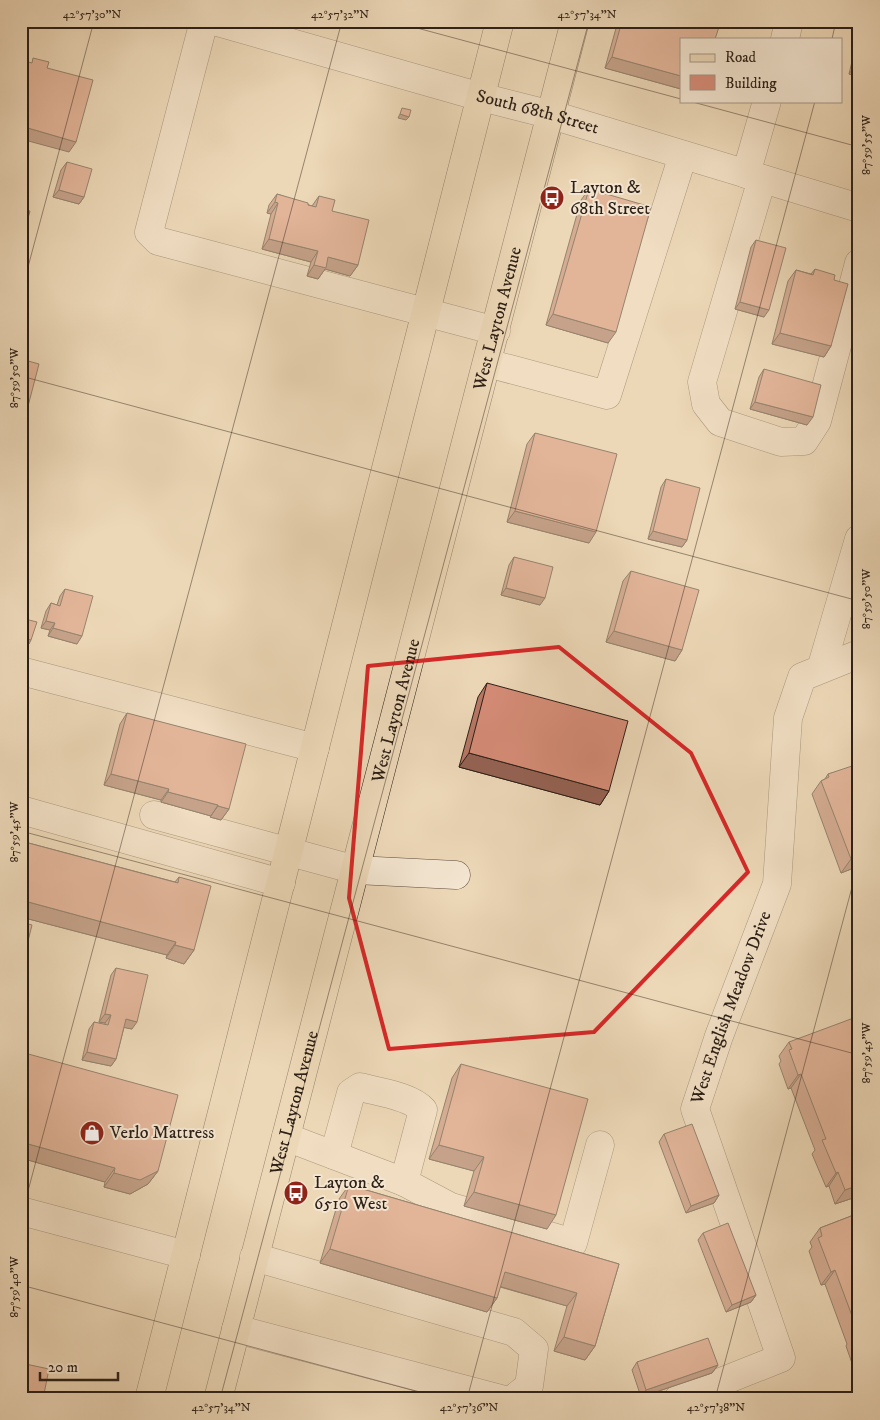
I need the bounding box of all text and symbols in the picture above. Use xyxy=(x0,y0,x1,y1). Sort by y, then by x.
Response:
text: 42°57'30"N xyxy=(63,7,122,22)
text: 42°57'32"N xyxy=(311,7,369,22)
text: 42°57'34"N xyxy=(557,7,617,22)
legend xyxy=(680,38,842,102)
text: Road xyxy=(725,48,757,67)
text: Building xyxy=(725,74,777,93)
street label: South 68th Street xyxy=(474,85,602,140)
text: 87°59'55"W xyxy=(859,114,874,175)
place label: Layton & 68th Street xyxy=(570,177,650,220)
bus stop icon: Layton & 68th Street xyxy=(539,185,565,211)
street label: West Layton Avenue xyxy=(468,244,527,394)
text: 87°59'50"W xyxy=(7,347,22,408)
text: 87°59'50"W xyxy=(859,568,874,629)
street label: West Layton Avenue xyxy=(367,637,425,786)
text: 87°59'45"W xyxy=(7,801,22,862)
street label: West English Meadow Drive xyxy=(686,908,777,1108)
text: 87°59'45"W xyxy=(859,1022,874,1083)
street label: West Layton Avenue xyxy=(265,1029,324,1178)
shop icon: Verlo Mattress xyxy=(79,1120,105,1146)
place label: Verlo Mattress xyxy=(109,1122,214,1144)
place label: Layton & 6510 West xyxy=(314,1172,388,1215)
bus stop icon: Layton & 6510 West xyxy=(283,1180,309,1206)
text: 87°59'40"W xyxy=(7,1255,22,1318)
scale bar xyxy=(40,1350,118,1382)
text: 20 m xyxy=(48,1358,78,1377)
text: 42°57'34"N xyxy=(191,1400,251,1415)
text: 42°57'36"N xyxy=(440,1400,498,1415)
text: 42°57'38"N xyxy=(687,1400,745,1415)

